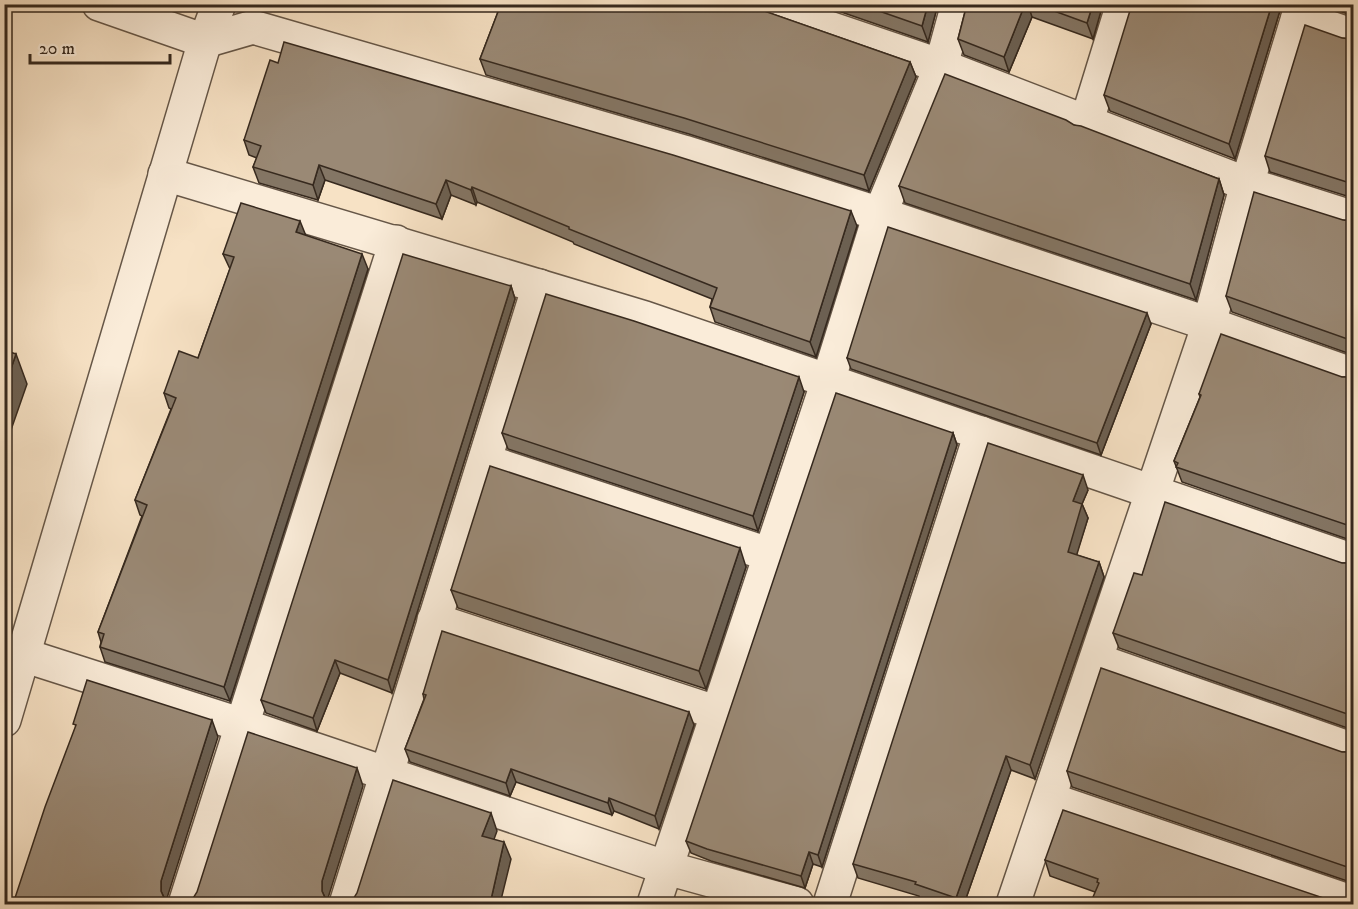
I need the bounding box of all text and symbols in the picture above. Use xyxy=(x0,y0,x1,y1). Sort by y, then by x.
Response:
scale bar xyxy=(30,27,170,65)
text: 20 m xyxy=(39,38,75,60)

